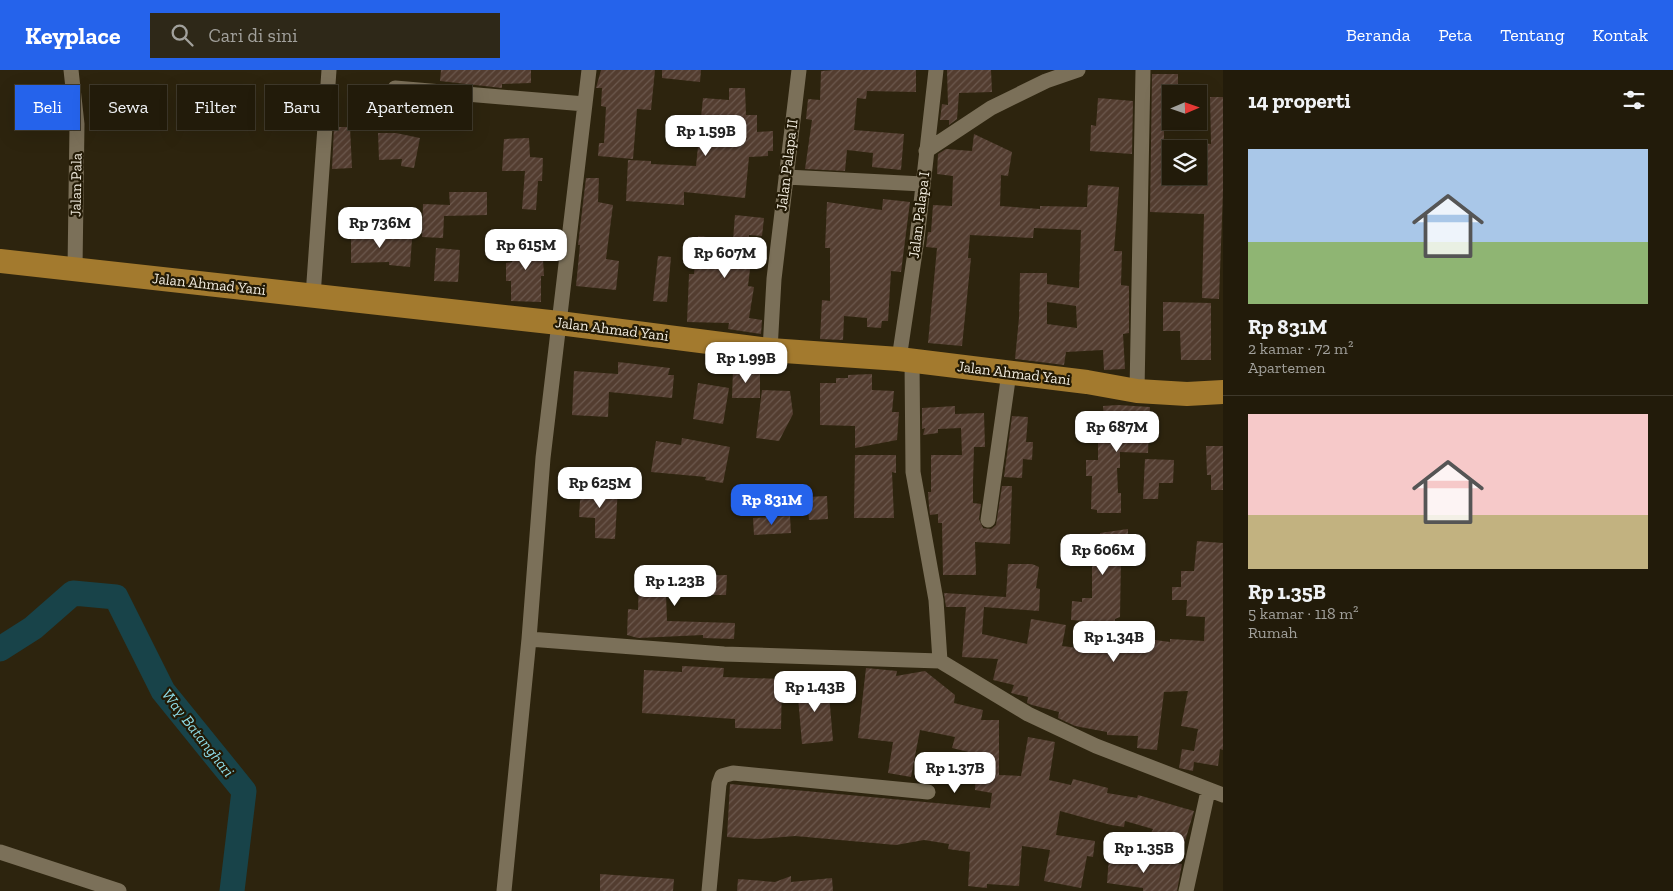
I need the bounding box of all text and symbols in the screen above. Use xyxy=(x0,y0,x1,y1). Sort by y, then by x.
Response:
search box xyxy=(150,13,500,58)
text: Keyplace xyxy=(25,21,120,50)
icon: search xyxy=(168,21,196,49)
text: Cari di sini xyxy=(208,24,297,47)
text: Beranda xyxy=(1346,24,1410,46)
text: Peta xyxy=(1438,24,1472,46)
text: Tentang xyxy=(1500,24,1565,46)
text: Kontak xyxy=(1593,24,1648,46)
chip: Beli xyxy=(15,85,80,130)
chip: Sewa xyxy=(90,85,167,130)
chip: Filter xyxy=(177,85,255,130)
chip: Baru xyxy=(265,85,338,130)
chip: Apartemen xyxy=(348,85,472,130)
north arrow xyxy=(1162,85,1208,130)
map controls xyxy=(1162,85,1207,185)
icon: filters xyxy=(1620,86,1648,114)
text: 14 properti xyxy=(1248,88,1351,113)
pin: Rp 1.59B xyxy=(654,114,758,157)
street label: Jalan Palapa II xyxy=(772,118,802,212)
text: Rp 1.59B xyxy=(676,121,736,140)
button: layers xyxy=(1162,140,1207,185)
street label: Jalan Pala xyxy=(66,153,86,217)
street label: Jalan Palapa I xyxy=(905,170,933,260)
icon: home xyxy=(1403,181,1493,271)
pin: Rp 736M xyxy=(334,206,426,249)
text: Rp 736M xyxy=(349,213,411,232)
pin: Rp 615M xyxy=(480,228,572,271)
text: Rp 615M xyxy=(496,235,556,254)
pin: Rp 607M xyxy=(679,236,771,279)
text: Rp 607M xyxy=(694,243,756,262)
street label: Jalan Ahmad Yani xyxy=(151,269,267,299)
street label: Jalan Ahmad Yani xyxy=(554,313,670,345)
text: Rp 831M xyxy=(1248,314,1327,339)
text: 2 kamar · 72 m² xyxy=(1248,339,1353,358)
pin: Rp 1.99B xyxy=(694,342,798,384)
text: Rp 1.99B xyxy=(716,348,776,367)
street label: Jalan Ahmad Yani xyxy=(956,357,1072,389)
text: Apartemen xyxy=(1248,358,1326,377)
pin: Rp 687M xyxy=(1071,410,1163,453)
text: Rp 687M xyxy=(1086,417,1148,436)
icon: home xyxy=(1403,447,1493,537)
pin: Rp 625M xyxy=(554,466,646,509)
text: Rp 625M xyxy=(569,473,631,492)
pin: Rp 831M xyxy=(726,484,818,526)
text: Rp 831M xyxy=(742,490,802,509)
pin: Rp 606M xyxy=(1057,534,1149,576)
text: Rp 606M xyxy=(1071,540,1135,559)
pin: Rp 1.23B xyxy=(623,564,727,607)
text: Rp 1.23B xyxy=(645,571,705,590)
text: Rp 1.35B xyxy=(1248,579,1326,604)
text: 5 kamar · 118 m² xyxy=(1248,604,1359,623)
pin: Rp 1.34B xyxy=(1062,620,1166,663)
text: Rumah xyxy=(1248,623,1297,642)
text: Rp 1.34B xyxy=(1084,627,1144,646)
pin: Rp 1.43B xyxy=(763,670,867,713)
text: Rp 1.43B xyxy=(785,677,845,696)
water label: Way Batanghari xyxy=(158,685,238,781)
pin: Rp 1.37B xyxy=(903,752,1007,794)
text: Rp 1.37B xyxy=(926,758,984,777)
pin: Rp 1.35B xyxy=(1092,832,1196,874)
text: Rp 1.35B xyxy=(1114,838,1174,857)

